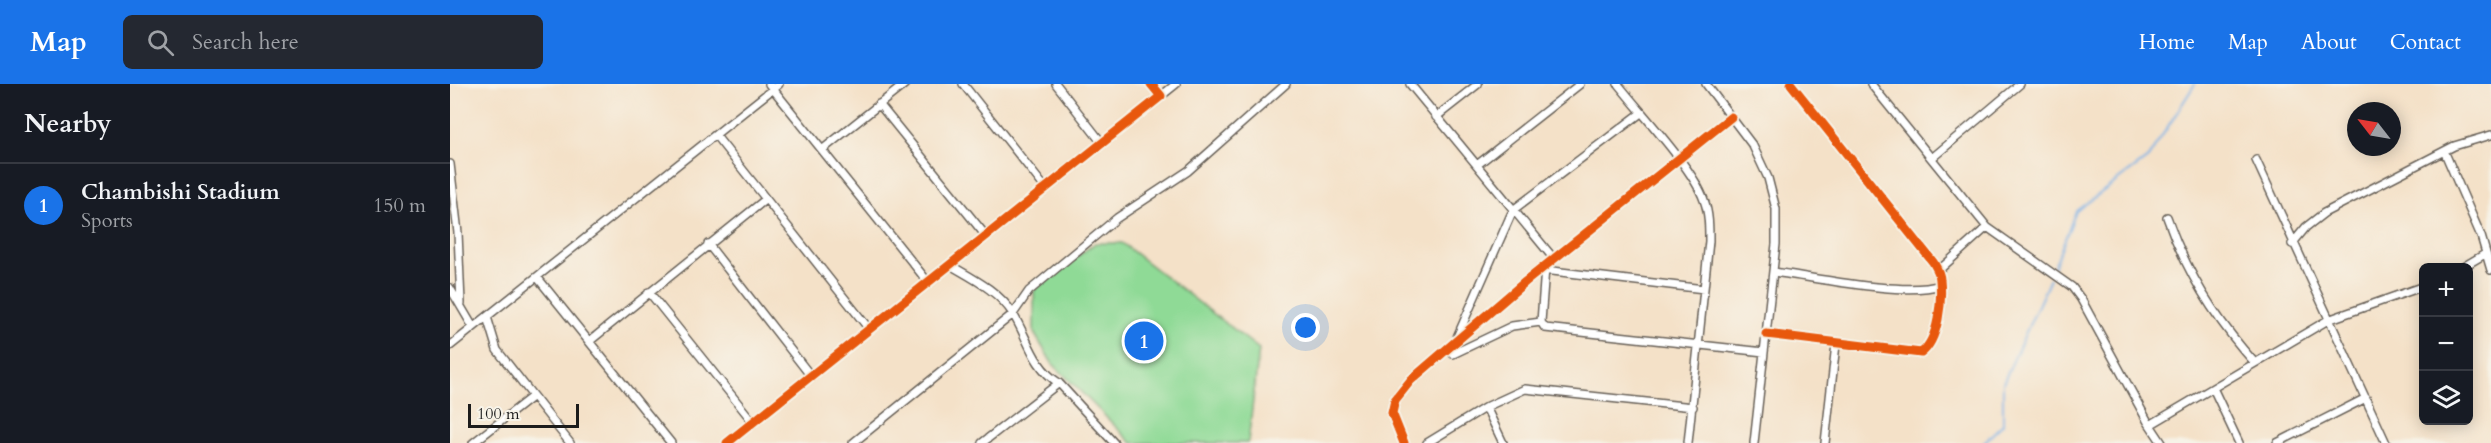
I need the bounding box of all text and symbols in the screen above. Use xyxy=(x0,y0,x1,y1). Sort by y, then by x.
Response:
search box xyxy=(123,15,543,69)
text: Map xyxy=(30,23,87,61)
icon: search xyxy=(144,26,177,59)
text: Search here xyxy=(192,27,299,57)
text: Home xyxy=(2139,28,2195,57)
text: Map xyxy=(2228,28,2268,57)
text: About xyxy=(2301,28,2357,57)
text: Contact xyxy=(2390,28,2461,57)
north arrow xyxy=(2347,102,2401,156)
text: Nearby xyxy=(24,106,112,141)
text: Chambishi Stadium xyxy=(81,177,280,207)
text: 1 xyxy=(38,192,49,219)
text: 150 m xyxy=(373,192,426,219)
text: Sports xyxy=(81,207,133,234)
map controls xyxy=(2419,263,2473,425)
button: + xyxy=(2419,263,2473,317)
your location xyxy=(1291,313,1320,342)
button: − xyxy=(2419,317,2473,371)
pin: 1 xyxy=(1124,318,1164,364)
button: layers xyxy=(2419,371,2473,425)
scale bar xyxy=(468,401,579,428)
text: 100 m xyxy=(477,403,519,425)

